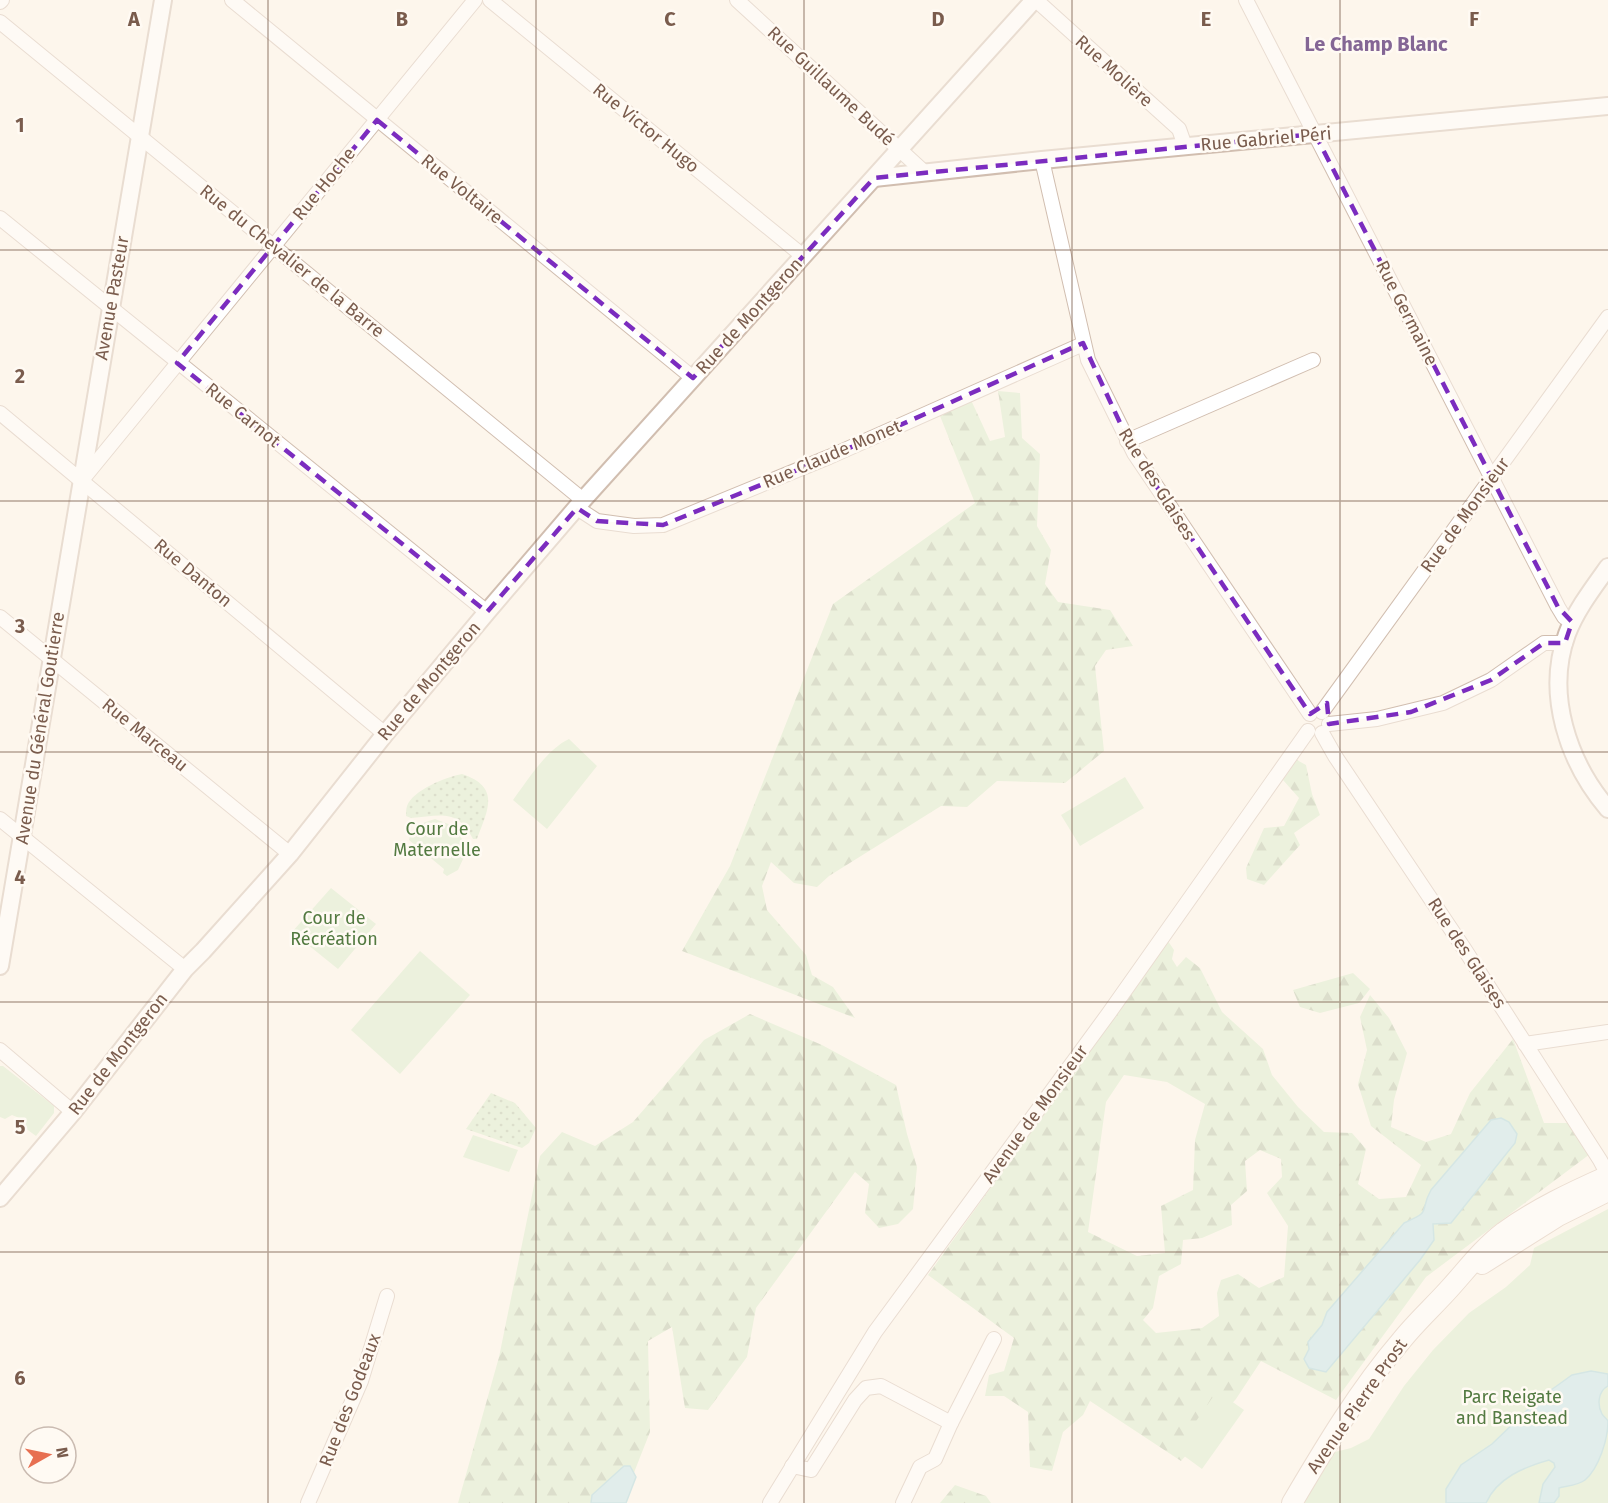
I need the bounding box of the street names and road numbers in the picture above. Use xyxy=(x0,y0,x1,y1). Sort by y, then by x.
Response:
street label: Rue Guillaume Budé xyxy=(763,21,899,151)
street label: Rue Molière xyxy=(1071,30,1157,112)
street label: Rue Victor Hugo xyxy=(588,78,704,178)
street label: Rue Gabriel Péri xyxy=(1200,122,1332,156)
street label: Rue Hoche xyxy=(288,143,360,225)
street label: Rue Voltaire xyxy=(417,149,507,229)
street label: Rue du Chevalier de la Barre xyxy=(195,180,389,342)
street label: Avenue Pasteur xyxy=(90,234,134,362)
street label: Rue de Montgeron xyxy=(691,253,807,379)
street label: Rue Germaine xyxy=(1371,257,1443,369)
street label: Rue Carnot xyxy=(201,378,285,452)
street label: Rue Claude Monet xyxy=(760,415,905,493)
street label: Rue des Glaises xyxy=(1114,424,1200,544)
street label: Rue de Monsieur xyxy=(1416,453,1514,577)
street label: Rue Danton xyxy=(150,534,236,612)
street label: Avenue du Général Goutierre xyxy=(11,610,69,846)
street label: Rue de Montgeron xyxy=(373,617,485,745)
street label: Rue Marceau xyxy=(98,694,192,776)
street label: Rue des Glaises xyxy=(1423,893,1511,1013)
street label: Rue de Montgeron xyxy=(63,989,173,1119)
street label: Avenue de Monsieur xyxy=(977,1040,1093,1187)
street label: Rue des Godeaux xyxy=(314,1330,386,1470)
street label: Avenue Pierre Prost xyxy=(1302,1334,1412,1478)

